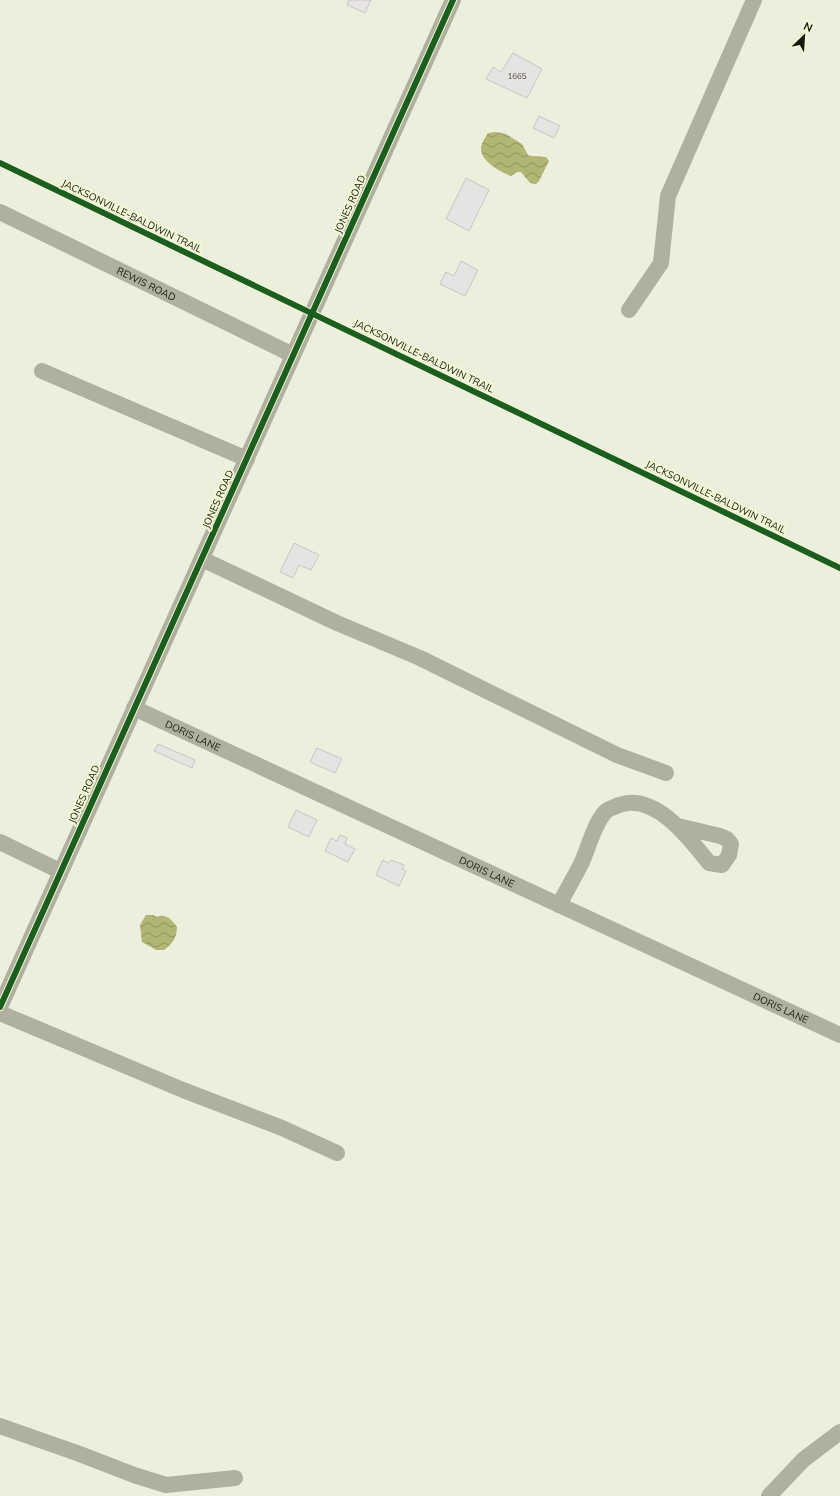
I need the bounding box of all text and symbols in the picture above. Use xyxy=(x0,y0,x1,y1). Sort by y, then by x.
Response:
north arrow xyxy=(784,16,824,56)
text: N xyxy=(802,19,815,35)
house number: 1665 xyxy=(507,71,527,81)
street label: JONES ROAD xyxy=(331,173,369,235)
street label: JACKSONVILLE-BALDWIN TRAIL xyxy=(60,176,205,256)
street label: REWIS ROAD xyxy=(115,263,178,304)
street label: JACKSONVILLE-BALDWIN TRAIL xyxy=(352,316,497,396)
street label: JACKSONVILLE-BALDWIN TRAIL xyxy=(644,457,789,537)
street label: JONES ROAD xyxy=(199,468,237,530)
street label: DORIS LANE xyxy=(163,717,223,754)
street label: JONES ROAD xyxy=(65,763,103,825)
street label: DORIS LANE xyxy=(457,853,517,890)
street label: DORIS LANE xyxy=(751,989,811,1026)

